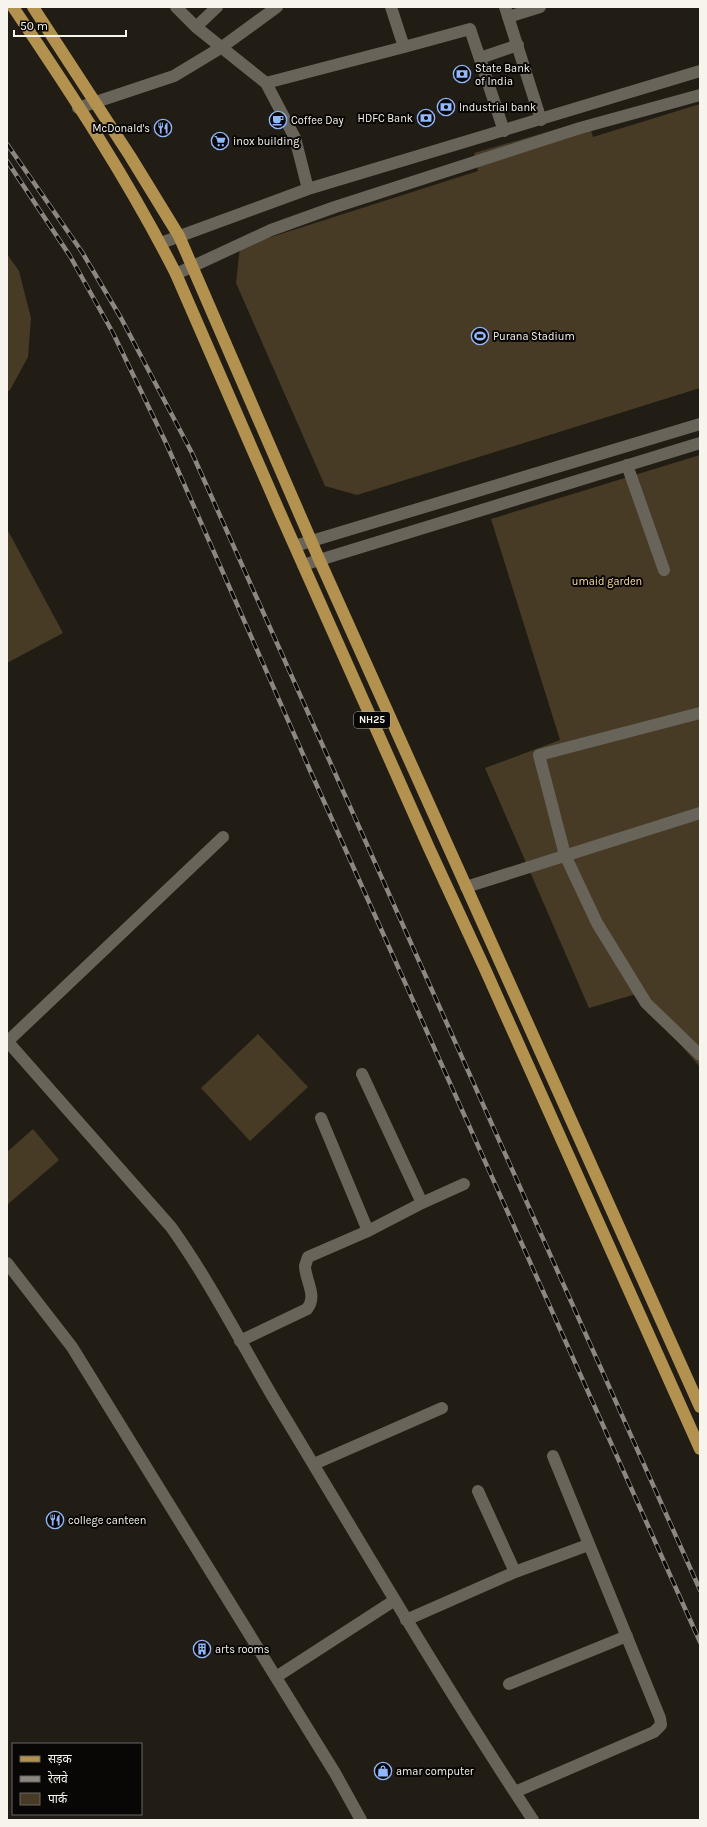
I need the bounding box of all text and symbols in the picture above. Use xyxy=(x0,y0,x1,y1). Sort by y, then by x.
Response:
scale bar xyxy=(14,12,126,38)
text: 50 m xyxy=(20,19,48,33)
place label: State Bank of India xyxy=(475,62,530,88)
bank icon: State Bank of India xyxy=(452,64,472,84)
bank icon: Industrial bank xyxy=(436,97,456,117)
place label: Industrial bank xyxy=(459,101,536,114)
bank icon: HDFC Bank xyxy=(416,108,436,128)
cafe icon: Coffee Day xyxy=(268,110,288,130)
place label: HDFC Bank xyxy=(358,112,413,125)
place label: Coffee Day xyxy=(291,114,344,127)
restaurant icon: McDonald's xyxy=(153,118,173,138)
place label: McDonald's xyxy=(92,122,150,135)
supermarket icon: inox building xyxy=(210,131,230,151)
place label: inox building xyxy=(233,135,300,148)
sports icon: Purana Stadium xyxy=(470,326,490,346)
place label: Purana Stadium xyxy=(493,330,575,343)
park label: umaid garden xyxy=(572,575,642,588)
road number: NH25 xyxy=(354,712,390,728)
restaurant icon: college canteen xyxy=(45,1510,65,1530)
place label: college canteen xyxy=(68,1514,146,1527)
building icon: arts rooms xyxy=(192,1639,212,1659)
place label: arts rooms xyxy=(215,1643,270,1656)
legend xyxy=(12,1743,142,1815)
text: सड़क xyxy=(48,1752,73,1766)
shop icon: amar computer xyxy=(373,1761,393,1781)
place label: amar computer xyxy=(396,1765,474,1778)
text: रेलवे xyxy=(48,1771,68,1786)
text: पार्क xyxy=(48,1792,68,1806)

